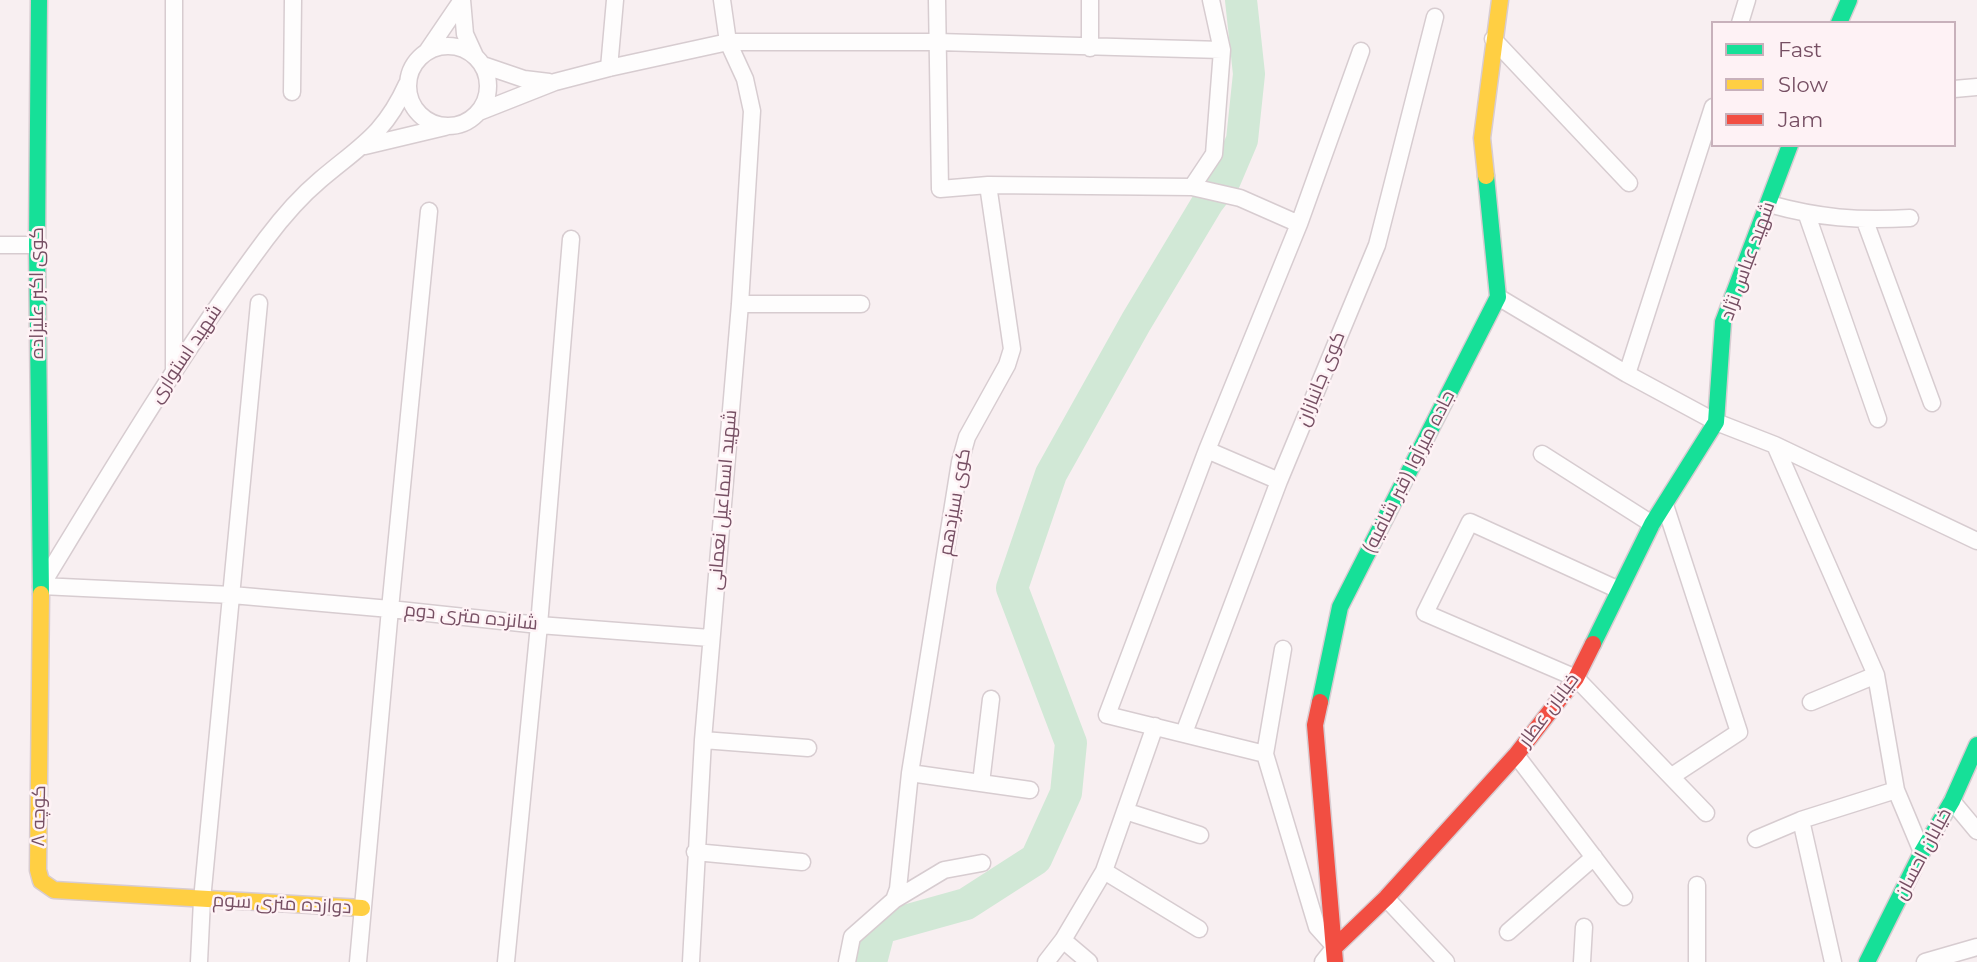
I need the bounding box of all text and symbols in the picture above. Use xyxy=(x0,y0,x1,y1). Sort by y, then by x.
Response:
legend xyxy=(1711,21,1956,147)
text: Fast xyxy=(1778,37,1822,62)
text: Slow xyxy=(1778,72,1828,97)
text: Jam xyxy=(1778,107,1823,132)
street label: شهید عباس نژاد xyxy=(1716,199,1780,323)
street label: کوی اکبر علیزاده xyxy=(26,227,48,359)
street label: شهید استواری xyxy=(145,301,227,407)
street label: کوی جانبازان xyxy=(1292,328,1350,430)
street label: جاده میرآوا (قبر شافیه) xyxy=(1358,387,1460,557)
street label: شهید اسماعیل نعمانی xyxy=(704,409,742,591)
street label: کوی سیزدهم xyxy=(934,447,976,557)
street label: شانزده متری دوم xyxy=(403,599,539,635)
street label: خیابان عطار xyxy=(1514,669,1584,751)
street label: کوچه ۸ xyxy=(27,785,51,847)
street label: خیابان احسان xyxy=(1889,804,1957,904)
street label: دوازده متری سوم xyxy=(212,889,352,919)

